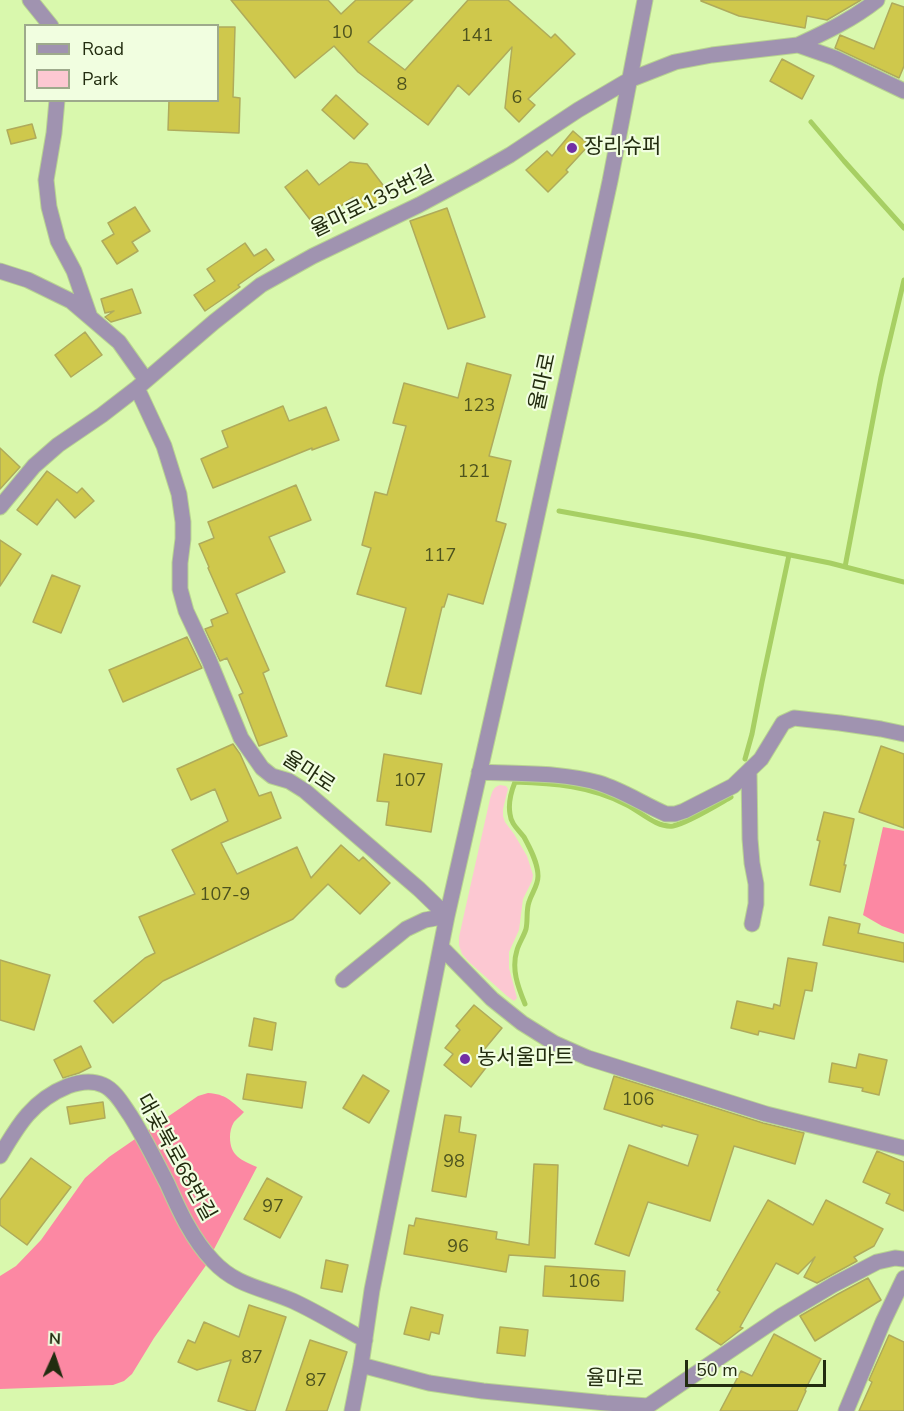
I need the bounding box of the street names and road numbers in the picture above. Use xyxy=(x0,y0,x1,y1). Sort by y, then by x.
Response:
street label: 율마로135번길 xyxy=(307,162,439,244)
street label: 율마로 xyxy=(526,351,562,413)
street label: 율마로 xyxy=(277,747,339,799)
street label: 대곶북로68번길 xyxy=(130,1090,220,1226)
street label: 율마로 xyxy=(586,1367,644,1393)

